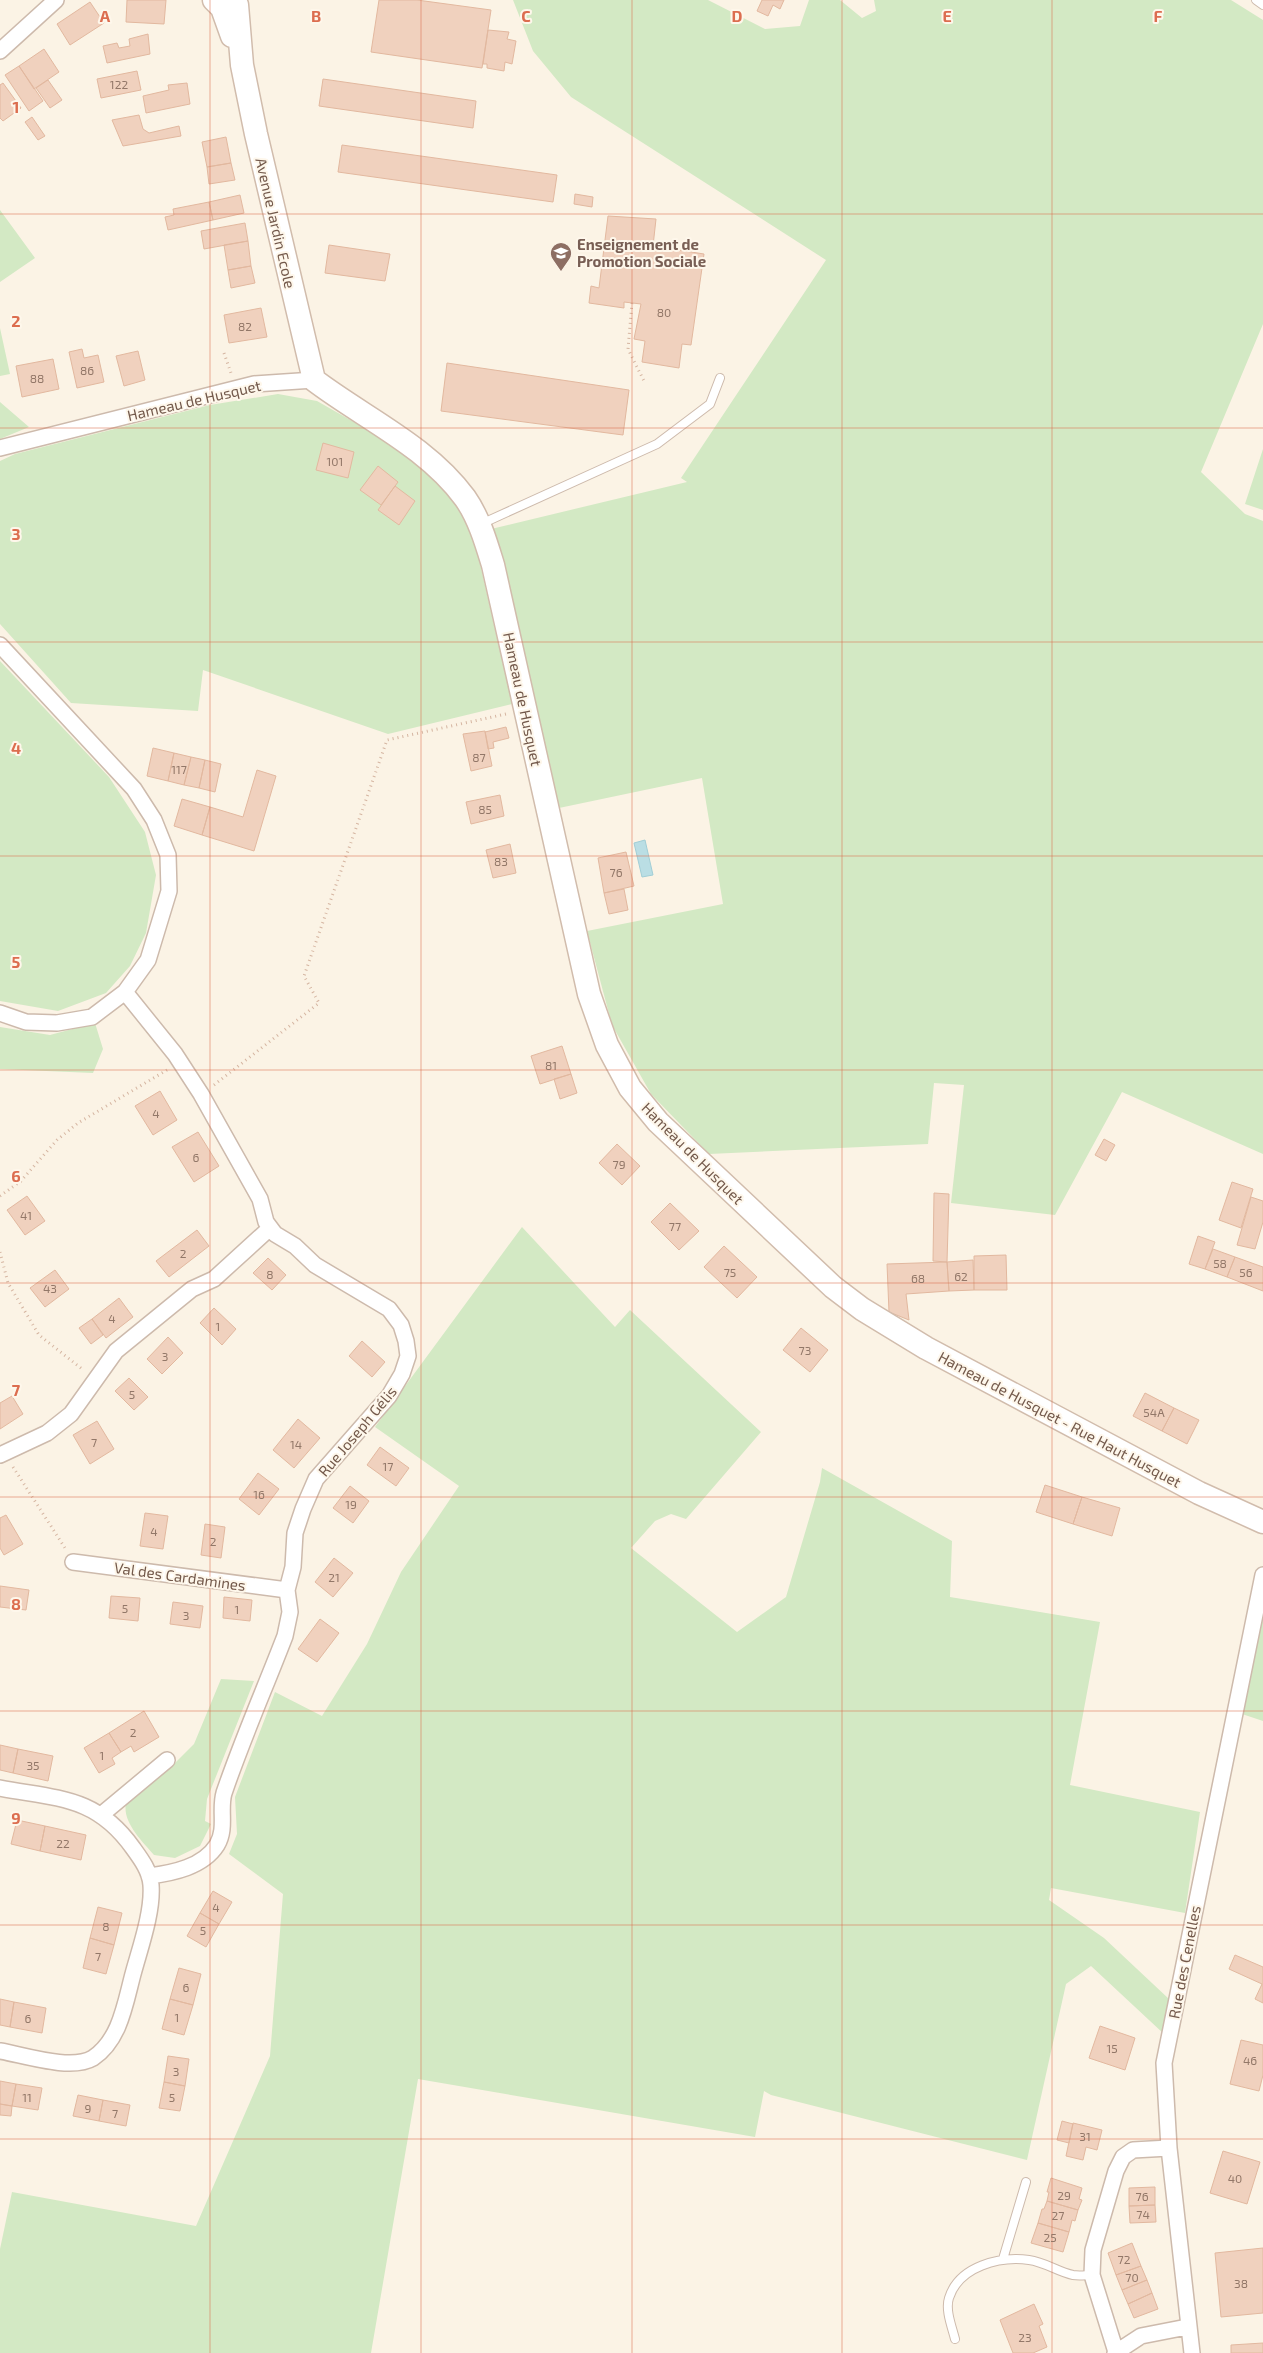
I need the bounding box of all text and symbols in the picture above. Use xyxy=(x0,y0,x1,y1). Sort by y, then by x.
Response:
text: A xyxy=(100,6,111,25)
text: B xyxy=(311,6,321,25)
text: C xyxy=(521,6,531,25)
text: D xyxy=(732,6,743,25)
text: E xyxy=(942,6,952,25)
text: F xyxy=(1154,6,1163,25)
house number: 122 xyxy=(110,77,128,91)
text: 1 xyxy=(13,97,19,116)
street label: Avenue Jardin Ecole xyxy=(252,156,300,290)
place label: Enseignement de Promotion Sociale xyxy=(577,235,706,270)
school or university icon: Enseignement de Promotion Sociale xyxy=(549,241,573,272)
house number: 80 xyxy=(657,305,671,319)
text: 2 xyxy=(11,311,21,330)
house number: 82 xyxy=(238,319,252,333)
house number: 86 xyxy=(80,363,94,377)
house number: 88 xyxy=(30,371,44,385)
street label: Hameau de Husquet xyxy=(125,376,263,424)
house number: 101 xyxy=(327,454,343,468)
text: 3 xyxy=(11,524,21,543)
street label: Hameau de Husquet xyxy=(500,630,546,768)
text: 4 xyxy=(11,738,21,757)
house number: 87 xyxy=(472,750,486,764)
house number: 117 xyxy=(171,762,187,776)
house number: 85 xyxy=(478,802,492,816)
house number: 83 xyxy=(494,854,508,868)
house number: 76 xyxy=(609,865,623,879)
text: 5 xyxy=(12,952,21,971)
house number: 81 xyxy=(545,1058,557,1072)
street label: Hameau de Husquet xyxy=(638,1098,748,1208)
house number: 4 xyxy=(152,1106,160,1120)
house number: 6 xyxy=(193,1150,200,1164)
house number: 79 xyxy=(612,1157,626,1171)
text: 6 xyxy=(11,1166,21,1185)
house number: 41 xyxy=(20,1208,32,1222)
house number: 77 xyxy=(669,1219,681,1233)
house number: 2 xyxy=(180,1246,187,1260)
house number: 58 xyxy=(1213,1256,1227,1270)
house number: 75 xyxy=(724,1265,736,1279)
house number: 56 xyxy=(1239,1265,1253,1279)
house number: 8 xyxy=(266,1267,274,1281)
house number: 62 xyxy=(954,1269,968,1283)
house number: 68 xyxy=(911,1271,925,1285)
house number: 43 xyxy=(43,1281,57,1295)
house number: 4 xyxy=(108,1311,116,1325)
house number: 1 xyxy=(216,1319,220,1333)
house number: 73 xyxy=(799,1343,811,1357)
street label: Hameau de Husquet - Rue Haut Husquet xyxy=(936,1347,1185,1491)
house number: 3 xyxy=(162,1349,168,1363)
text: 7 xyxy=(12,1380,21,1399)
street label: Rue Joseph Gélis xyxy=(314,1382,400,1480)
house number: 5 xyxy=(129,1387,135,1401)
house number: 54A xyxy=(1143,1405,1165,1419)
house number: 7 xyxy=(91,1435,97,1449)
house number: 14 xyxy=(290,1437,302,1451)
house number: 17 xyxy=(383,1459,393,1473)
house number: 16 xyxy=(253,1487,265,1501)
house number: 19 xyxy=(345,1497,357,1511)
house number: 4 xyxy=(150,1524,158,1538)
house number: 2 xyxy=(210,1534,217,1548)
street label: Val des Cardamines xyxy=(113,1558,247,1594)
house number: 21 xyxy=(328,1570,340,1584)
text: 8 xyxy=(11,1594,21,1613)
house number: 5 xyxy=(122,1601,128,1615)
house number: 1 xyxy=(235,1602,239,1616)
house number: 3 xyxy=(183,1608,189,1622)
house number: 2 xyxy=(130,1725,137,1739)
house number: 1 xyxy=(100,1748,104,1762)
house number: 35 xyxy=(26,1758,40,1772)
text: 9 xyxy=(11,1808,21,1827)
house number: 22 xyxy=(56,1836,70,1850)
house number: 4 xyxy=(212,1900,220,1914)
street label: Rue des Cenelles xyxy=(1164,1904,1204,2020)
house number: 8 xyxy=(102,1919,110,1933)
house number: 5 xyxy=(200,1923,206,1937)
house number: 7 xyxy=(95,1949,101,1963)
house number: 6 xyxy=(183,1980,190,1994)
house number: 1 xyxy=(175,2010,179,2024)
house number: 6 xyxy=(25,2011,32,2025)
house number: 15 xyxy=(1106,2041,1118,2055)
house number: 46 xyxy=(1243,2053,1257,2067)
house number: 3 xyxy=(173,2064,179,2078)
house number: 11 xyxy=(22,2090,32,2104)
house number: 5 xyxy=(169,2090,175,2104)
house number: 9 xyxy=(85,2101,92,2115)
house number: 7 xyxy=(112,2106,118,2120)
house number: 31 xyxy=(1079,2129,1091,2143)
house number: 40 xyxy=(1228,2171,1242,2185)
house number: 29 xyxy=(1057,2188,1071,2202)
house number: 76 xyxy=(1135,2189,1149,2203)
house number: 74 xyxy=(1136,2207,1150,2221)
house number: 27 xyxy=(1052,2208,1064,2222)
house number: 25 xyxy=(1043,2230,1057,2244)
house number: 72 xyxy=(1118,2252,1131,2266)
house number: 70 xyxy=(1125,2270,1139,2284)
house number: 38 xyxy=(1234,2276,1248,2290)
house number: 23 xyxy=(1018,2330,1032,2344)

